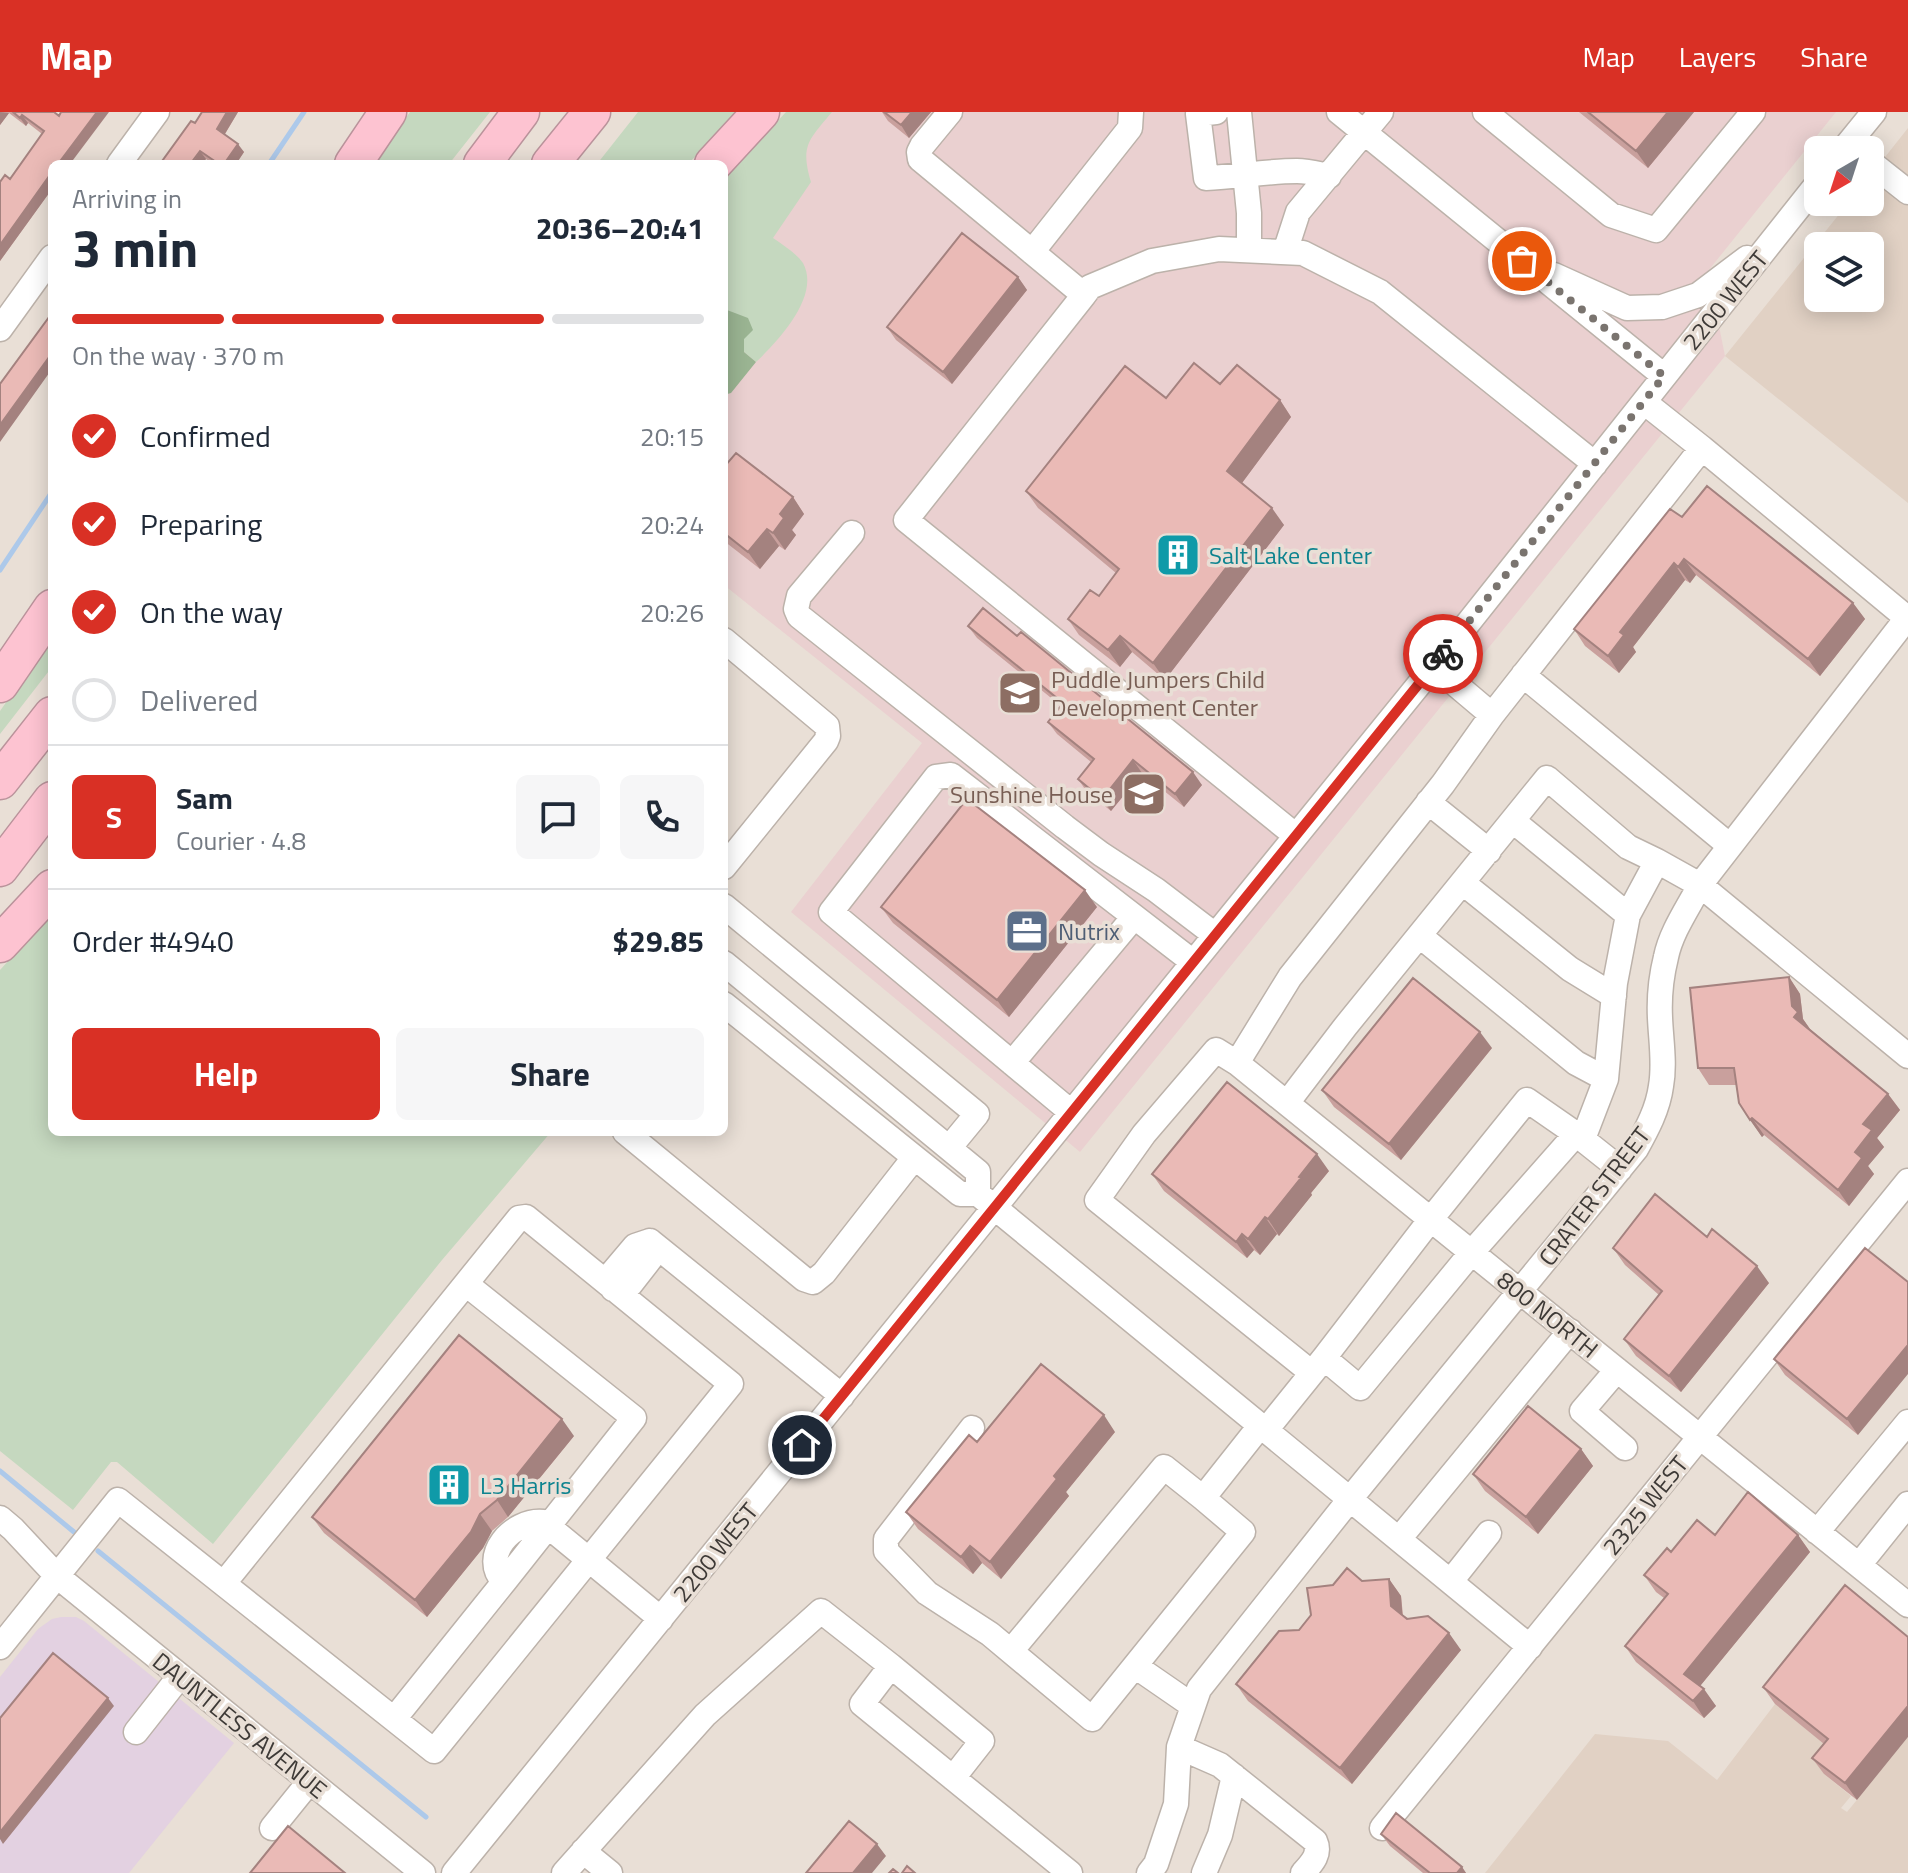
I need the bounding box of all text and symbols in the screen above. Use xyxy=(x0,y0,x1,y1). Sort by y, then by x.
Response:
text: Map xyxy=(40,27,113,85)
text: Map xyxy=(1582,35,1635,78)
text: Layers xyxy=(1679,35,1756,78)
text: Share xyxy=(1800,35,1868,78)
north arrow xyxy=(1804,136,1884,216)
map controls xyxy=(1804,136,1884,312)
text: Arriving in xyxy=(72,179,182,218)
text: 20:36–20:41 xyxy=(536,205,704,251)
text: 3 min xyxy=(72,208,198,287)
pin xyxy=(1488,227,1556,295)
button: layers xyxy=(1804,232,1884,312)
icon: bag xyxy=(1500,239,1544,283)
street label: 2200 WEST xyxy=(1674,242,1777,358)
text: On the way · 370 m xyxy=(72,336,284,375)
text: Confirmed xyxy=(140,413,271,459)
icon: check xyxy=(72,414,116,458)
text: 20:15 xyxy=(640,417,704,456)
text: Preparing xyxy=(140,501,262,547)
icon: check xyxy=(72,502,116,546)
text: 20:24 xyxy=(640,505,704,544)
building icon: Salt Lake Center xyxy=(1154,531,1202,579)
place label: Salt Lake Center xyxy=(1209,537,1372,573)
text: On the way xyxy=(140,589,283,635)
icon: check xyxy=(72,590,116,634)
text: 20:26 xyxy=(640,593,704,632)
courier xyxy=(1403,614,1483,694)
icon: bike xyxy=(1421,632,1465,676)
place label: Puddle Jumpers Child Development Center xyxy=(1051,661,1265,725)
school or university icon: Puddle Jumpers Child Development Center xyxy=(996,669,1044,717)
text: Delivered xyxy=(140,677,258,723)
school or university icon: Sunshine House xyxy=(1120,770,1168,818)
text: Sam xyxy=(176,775,233,821)
button: chat xyxy=(516,775,600,859)
button: phone xyxy=(620,775,704,859)
place label: Sunshine House xyxy=(950,776,1113,812)
text: S xyxy=(106,794,122,840)
text: Courier · 4.8 xyxy=(176,821,306,860)
office icon: Nutrix xyxy=(1003,907,1051,955)
place label: Nutrix xyxy=(1058,913,1120,949)
text: Order #4940 xyxy=(72,918,234,964)
text: $29.85 xyxy=(612,918,704,964)
button: Help xyxy=(72,1028,380,1120)
button: Share xyxy=(396,1028,704,1120)
street label: CRATER STREET xyxy=(1530,1118,1659,1273)
street label: 800 NORTH xyxy=(1490,1262,1606,1366)
pin xyxy=(768,1411,836,1479)
icon: home xyxy=(780,1423,824,1467)
street label: 2325 WEST xyxy=(1594,1447,1697,1563)
building icon: L3 Harris xyxy=(425,1461,473,1509)
place label: L3 Harris xyxy=(480,1467,571,1503)
street label: 2200 WEST xyxy=(664,1494,767,1610)
street label: DAUNTLESS AVENUE xyxy=(145,1643,335,1807)

